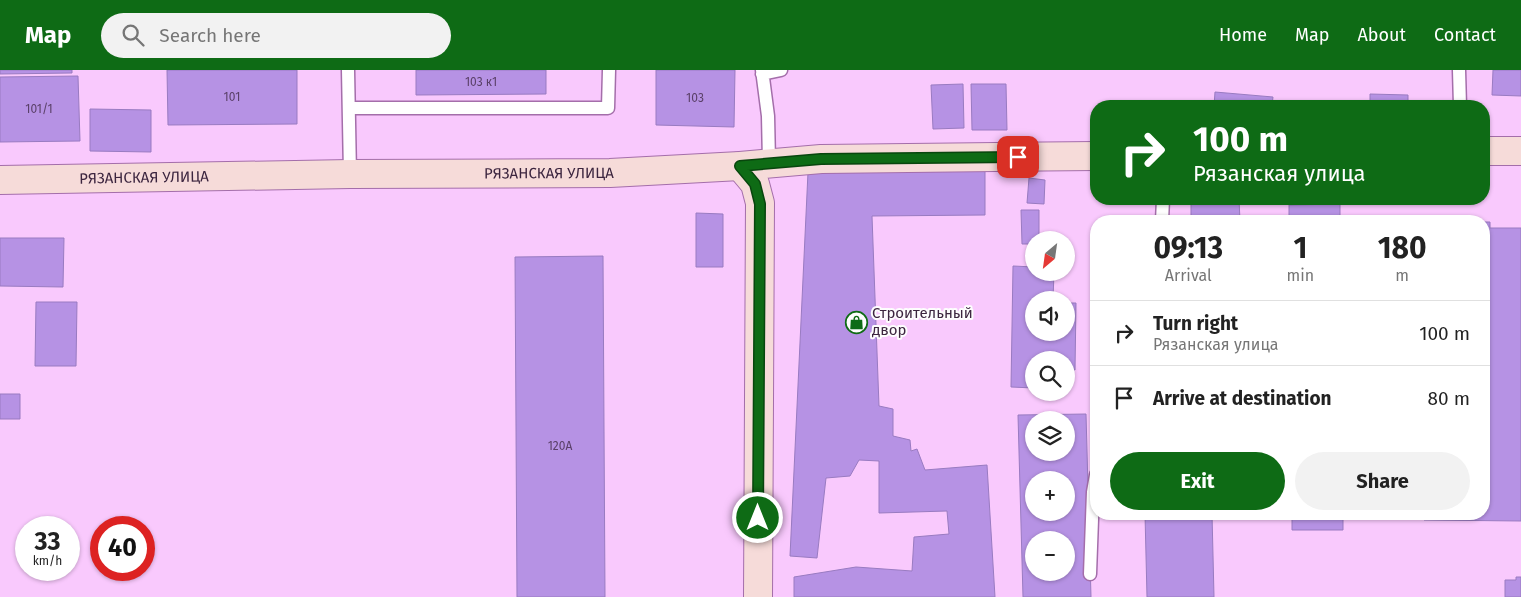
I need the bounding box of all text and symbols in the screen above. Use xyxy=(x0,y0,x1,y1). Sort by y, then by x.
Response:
search box xyxy=(101,13,451,58)
text: Map xyxy=(25,21,71,49)
icon: search xyxy=(119,21,147,49)
text: Search here xyxy=(159,24,261,47)
text: Home xyxy=(1219,24,1267,46)
text: Map xyxy=(1295,24,1329,46)
text: About xyxy=(1357,24,1406,46)
text: Contact xyxy=(1434,24,1496,46)
house number: 103 к1 xyxy=(465,75,497,89)
house number: 101 xyxy=(224,90,240,104)
house number: 103 xyxy=(686,91,704,105)
house number: 101/1 xyxy=(25,102,53,116)
text: 100 m xyxy=(1193,118,1288,160)
icon: right xyxy=(1110,120,1175,185)
pin xyxy=(997,136,1039,178)
icon: arrive xyxy=(1004,143,1032,171)
text: Рязанская улица xyxy=(1193,160,1366,187)
street label: РЯЗАНСКАЯ УЛИЦА xyxy=(484,164,614,182)
street label: РЯЗАНСКАЯ УЛИЦА xyxy=(79,167,209,188)
text: 09:13 xyxy=(1153,230,1223,266)
text: 1 xyxy=(1293,230,1307,266)
text: 180 xyxy=(1378,230,1427,266)
north arrow xyxy=(1025,231,1075,281)
map controls xyxy=(1025,231,1075,581)
text: Arrival xyxy=(1165,266,1212,285)
text: min xyxy=(1287,266,1314,285)
text: m xyxy=(1395,266,1409,285)
button: sound xyxy=(1025,291,1075,341)
place label: Строительный двор xyxy=(872,304,973,339)
shop icon: Строительный двор xyxy=(844,310,868,334)
text: Turn right xyxy=(1153,312,1238,335)
icon: right xyxy=(1110,319,1138,347)
text: 100 m xyxy=(1419,322,1470,345)
text: Рязанская улица xyxy=(1153,335,1279,354)
button: search xyxy=(1025,351,1075,401)
icon: arrive xyxy=(1110,384,1138,412)
text: Arrive at destination xyxy=(1153,387,1332,410)
text: 80 m xyxy=(1428,387,1470,410)
button: layers xyxy=(1025,411,1075,461)
house number: 120А xyxy=(548,439,572,453)
button: Exit xyxy=(1110,452,1285,510)
button: Share xyxy=(1295,452,1470,510)
button: + xyxy=(1025,471,1075,521)
position arrow xyxy=(731,491,783,543)
speed limit sign: 40 xyxy=(90,516,155,581)
text: 33 xyxy=(34,527,61,557)
button: − xyxy=(1025,531,1075,581)
text: km/h xyxy=(33,554,62,568)

